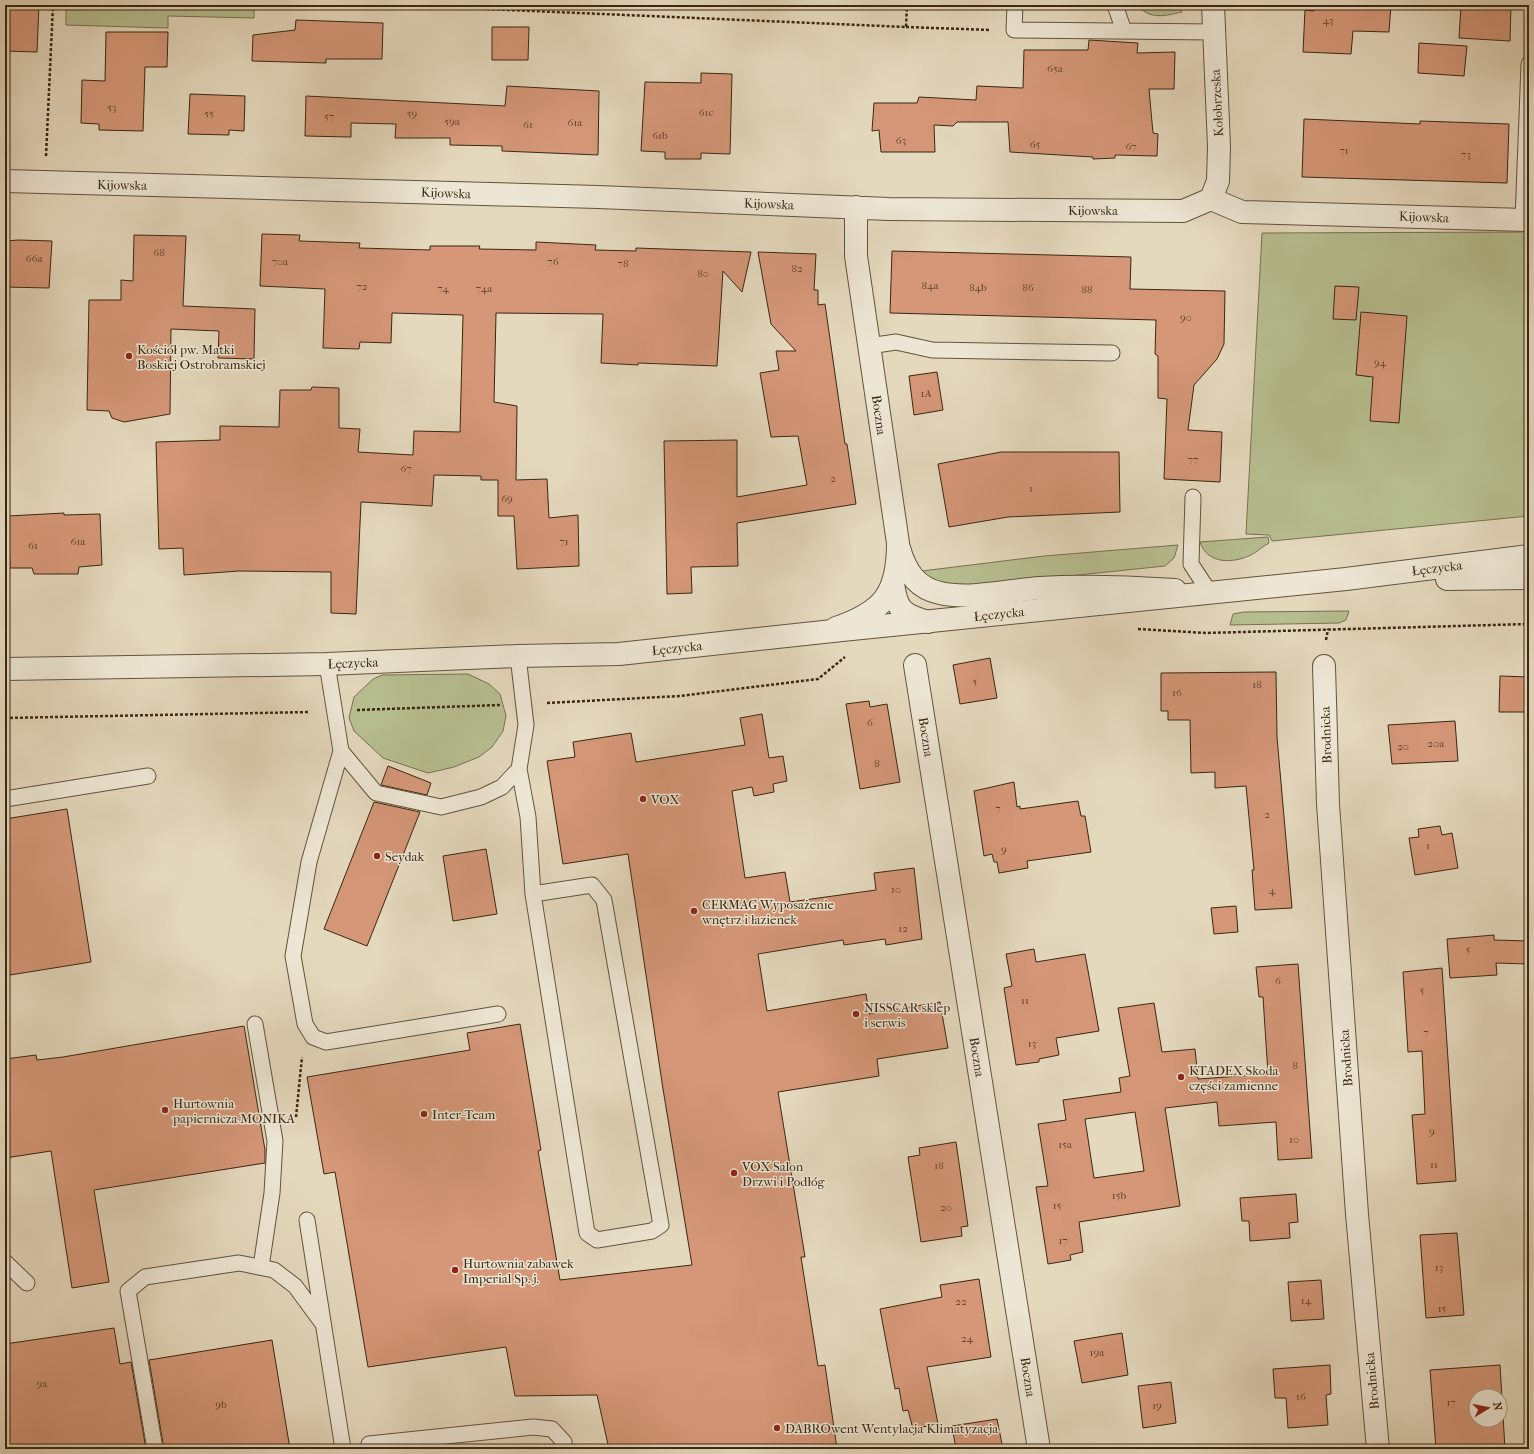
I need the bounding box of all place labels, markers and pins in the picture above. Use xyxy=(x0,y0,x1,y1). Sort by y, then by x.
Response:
place label: Kościół pw. Matki Boskiej Ostrobramskiej xyxy=(137,342,266,372)
marker: Kościół pw. Matki Boskiej Ostrobramskiej xyxy=(124,351,134,361)
place label: VOX xyxy=(650,792,679,807)
marker: VOX xyxy=(638,794,648,804)
place label: Seydak xyxy=(385,849,425,864)
marker: Seydak xyxy=(372,851,382,861)
place label: CERMAG Wyposażenie wnętrz i łazienek xyxy=(701,897,834,927)
marker: CERMAG Wyposażenie wnętrz i łazienek xyxy=(689,906,699,916)
place label: NISSCAR sklep i serwis xyxy=(864,1000,950,1030)
marker: NISSCAR sklep i serwis xyxy=(851,1009,861,1019)
place label: KTADEX Skoda części zamienne xyxy=(1189,1063,1279,1093)
marker: KTADEX Skoda części zamienne xyxy=(1176,1072,1186,1082)
place label: Hurtownia papiernicza MONIKA xyxy=(172,1096,296,1126)
marker: Hurtownia papiernicza MONIKA xyxy=(160,1105,170,1115)
place label: Inter-Team xyxy=(432,1107,496,1122)
marker: Inter-Team xyxy=(419,1109,429,1119)
place label: VOX Salon Drzwi i Podłóg xyxy=(741,1159,825,1189)
marker: VOX Salon Drzwi i Podłóg xyxy=(729,1168,739,1178)
place label: Hurtownia zabawek Imperial Sp. j. xyxy=(463,1256,574,1286)
marker: Hurtownia zabawek Imperial Sp. j. xyxy=(450,1265,460,1275)
place label: DABROwent Wentylacja Klimatyzacja xyxy=(785,1421,999,1436)
marker: DABROwent Wentylacja Klimatyzacja xyxy=(772,1423,782,1433)

